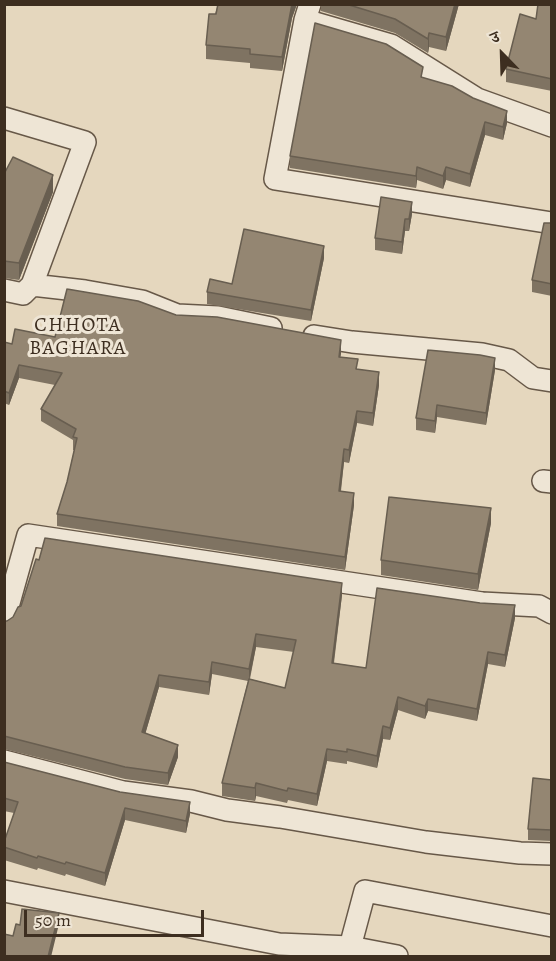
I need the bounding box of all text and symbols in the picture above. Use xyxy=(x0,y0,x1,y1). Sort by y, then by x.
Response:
north arrow xyxy=(472,24,532,84)
text: उ xyxy=(487,26,503,49)
district label: CHHOTA BAGHARA xyxy=(29,314,127,361)
scale bar xyxy=(27,898,207,936)
text: 50 m xyxy=(35,908,71,932)

